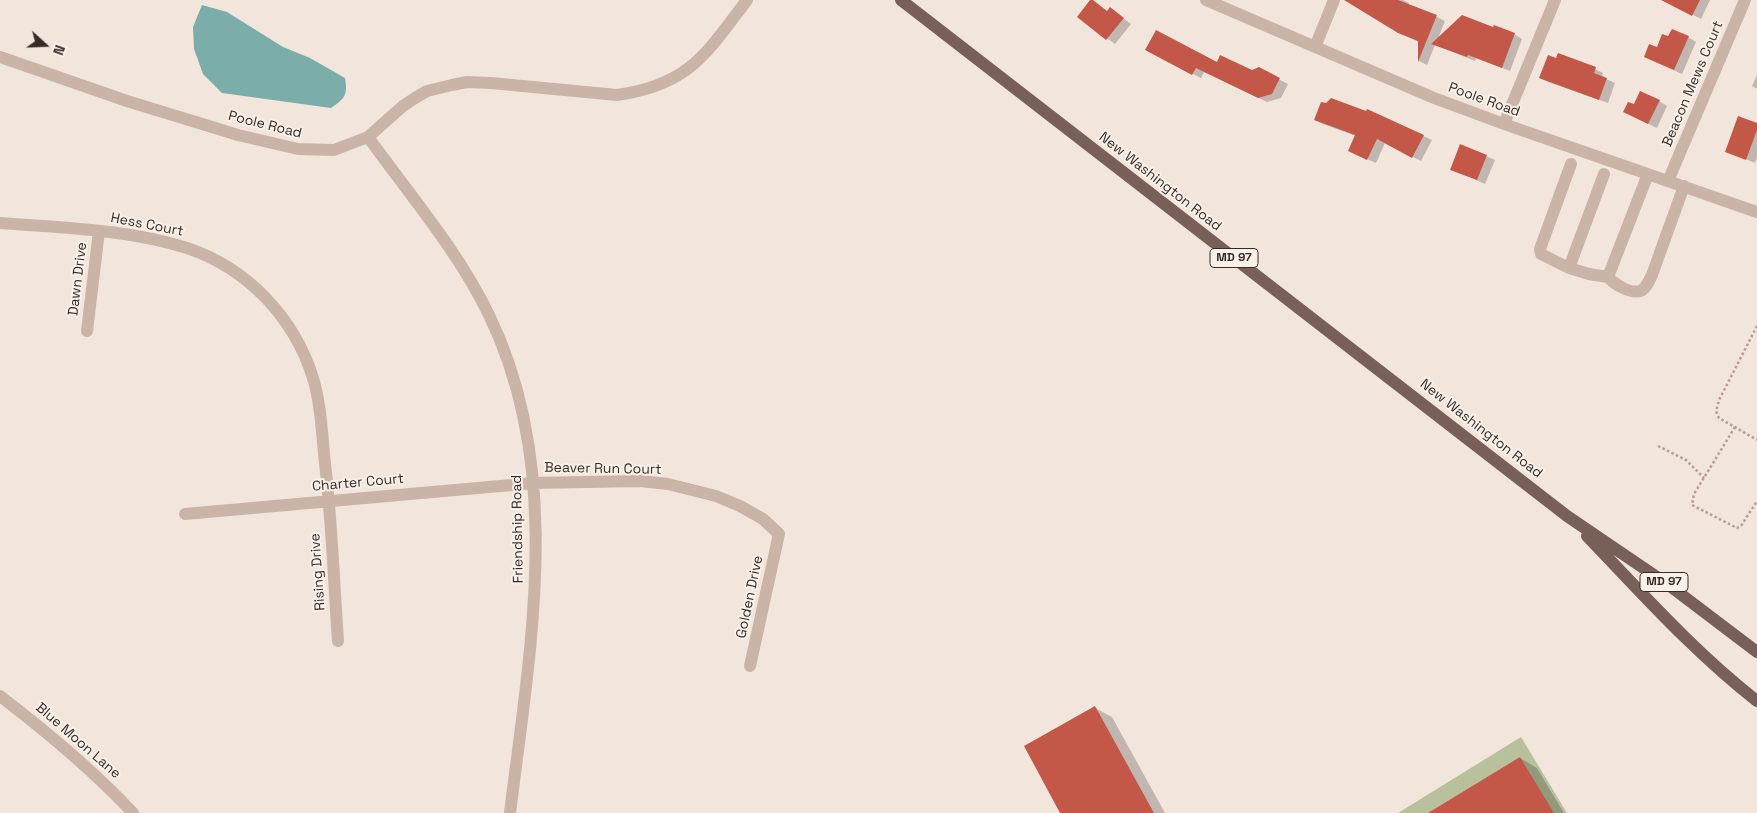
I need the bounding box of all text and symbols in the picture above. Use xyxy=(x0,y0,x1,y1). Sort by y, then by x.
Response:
street label: Beacon Mews Court xyxy=(1659,19,1727,149)
north arrow xyxy=(20,20,70,70)
text: N xyxy=(49,43,69,58)
street label: Poole Road xyxy=(1446,79,1522,121)
street label: Poole Road xyxy=(226,108,304,142)
street label: New Washington Road xyxy=(1095,129,1225,235)
street label: Hess Court xyxy=(109,210,185,240)
street label: Dawn Drive xyxy=(65,241,91,317)
road number: MD 97 xyxy=(1210,248,1258,268)
street label: New Washington Road xyxy=(1416,376,1546,482)
street label: Beaver Run Court xyxy=(544,460,662,478)
street label: Charter Court xyxy=(311,471,405,495)
street label: Friendship Road xyxy=(509,475,527,583)
street label: Rising Drive xyxy=(307,533,329,611)
street label: Golden Drive xyxy=(733,554,767,640)
road number: MD 97 xyxy=(1640,572,1688,592)
street label: Blue Moon Lane xyxy=(32,699,124,783)

